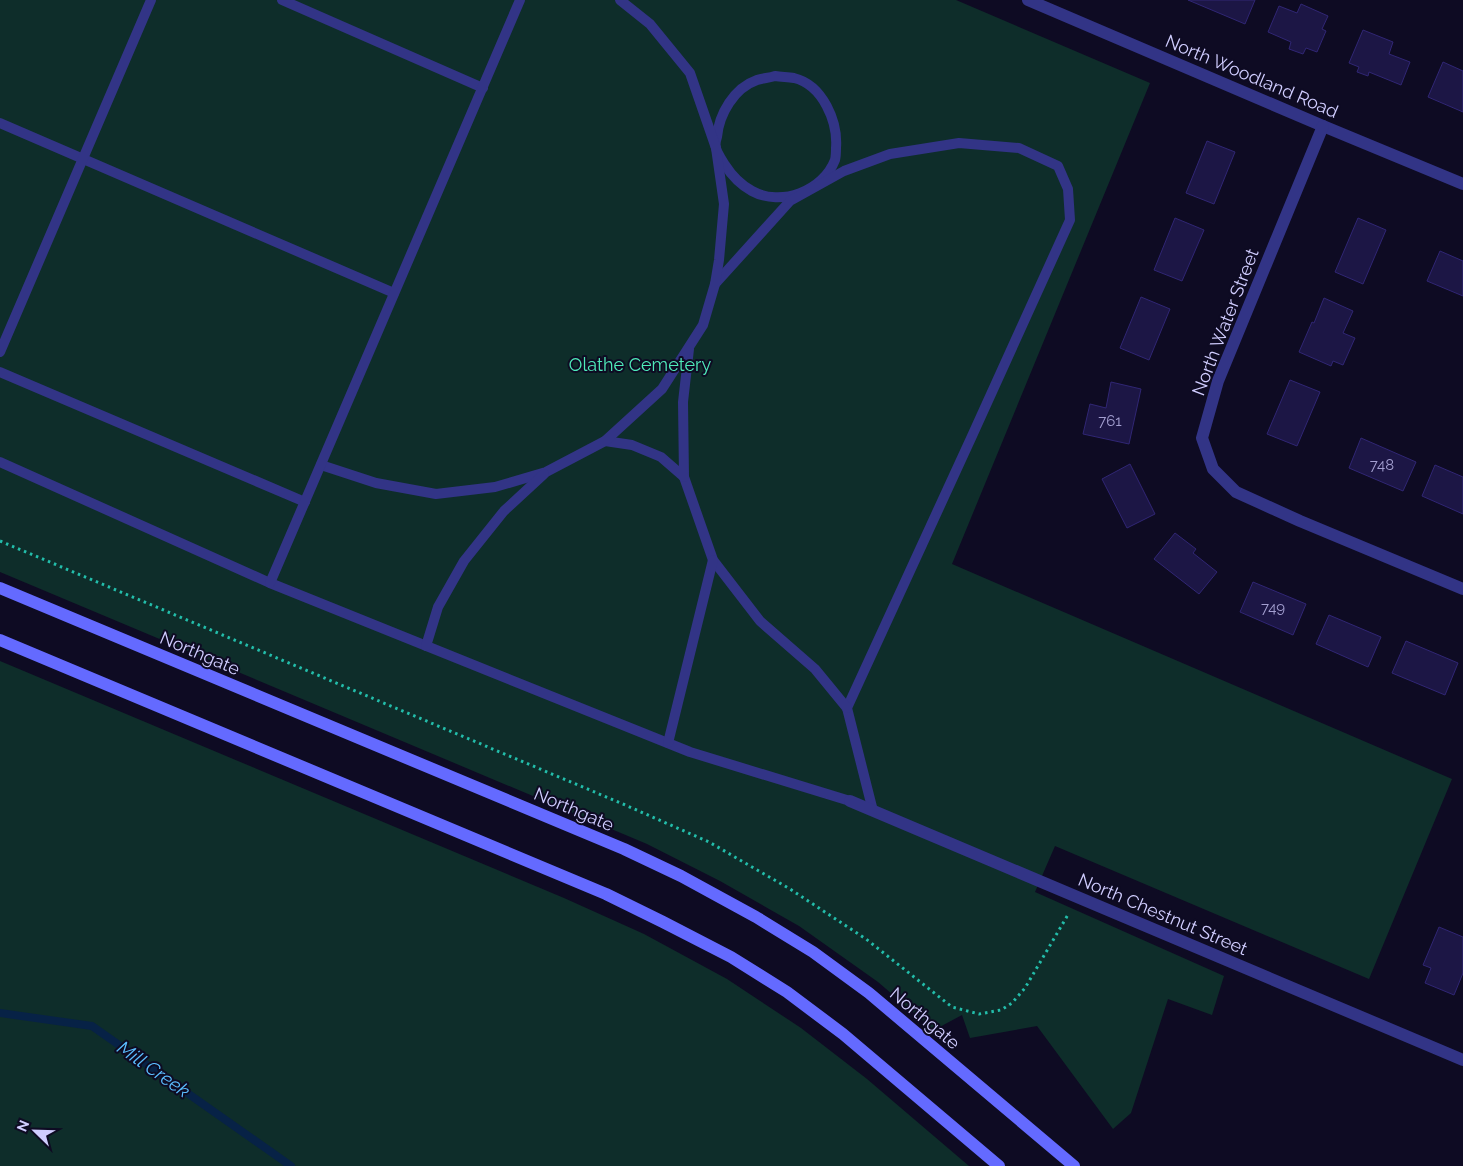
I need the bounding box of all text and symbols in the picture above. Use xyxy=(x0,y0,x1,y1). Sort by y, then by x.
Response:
street label: North Woodland Road xyxy=(1162,30,1342,122)
street label: North Water Street xyxy=(1187,246,1263,398)
park label: Olathe Cemetery xyxy=(569,354,711,375)
house number: 761 xyxy=(1098,412,1122,430)
house number: 748 xyxy=(1370,456,1394,474)
house number: 749 xyxy=(1261,599,1285,617)
street label: Northgate xyxy=(157,627,243,679)
street label: Northgate xyxy=(531,783,617,835)
street label: North Chestnut Street xyxy=(1075,869,1251,959)
street label: Northgate xyxy=(886,983,964,1054)
water label: Mill Creek xyxy=(113,1036,195,1102)
north arrow xyxy=(10,1106,60,1156)
text: N xyxy=(14,1118,32,1134)

